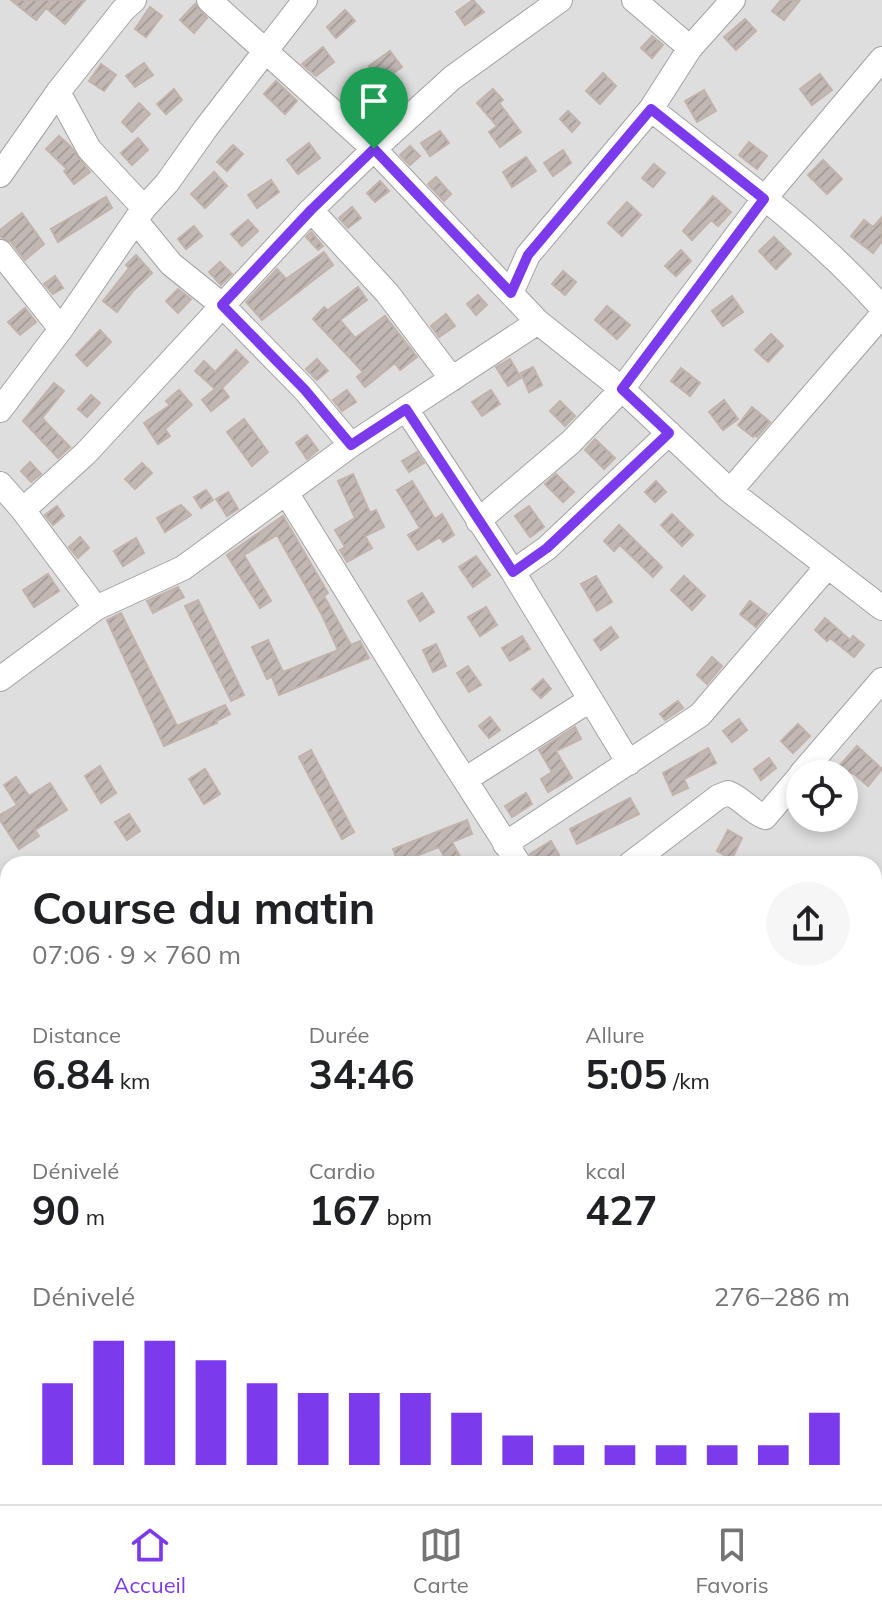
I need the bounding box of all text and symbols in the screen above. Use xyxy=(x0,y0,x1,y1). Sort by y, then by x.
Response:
pin xyxy=(340,67,408,149)
icon: arrive xyxy=(352,79,396,123)
map controls xyxy=(786,760,858,832)
button: locate xyxy=(786,760,858,832)
text: Course du matin xyxy=(32,880,375,935)
button: share xyxy=(766,882,850,966)
text: 07:06 · 9 × 760 m xyxy=(32,938,241,971)
text: Distance xyxy=(32,1021,121,1049)
text: Durée xyxy=(309,1021,370,1049)
text: Allure xyxy=(585,1021,644,1049)
text: 6.84 xyxy=(32,1049,114,1099)
text: 34:46 xyxy=(309,1049,415,1099)
text: 5:05 xyxy=(585,1049,667,1099)
text: km xyxy=(114,1067,150,1095)
text: /km xyxy=(667,1067,710,1095)
text: Dénivelé xyxy=(32,1157,119,1185)
text: Cardio xyxy=(309,1157,375,1185)
text: kcal xyxy=(585,1157,626,1185)
text: 90 xyxy=(32,1185,80,1235)
text: 167 xyxy=(309,1185,381,1235)
text: 427 xyxy=(585,1185,657,1235)
text: m xyxy=(80,1203,105,1231)
text: bpm xyxy=(381,1203,432,1231)
text: Dénivelé xyxy=(32,1280,135,1313)
text: 276–286 m xyxy=(714,1280,850,1313)
tab: Accueil xyxy=(113,1523,186,1599)
tab: Carte xyxy=(413,1523,469,1599)
tab: Favoris xyxy=(695,1523,769,1599)

